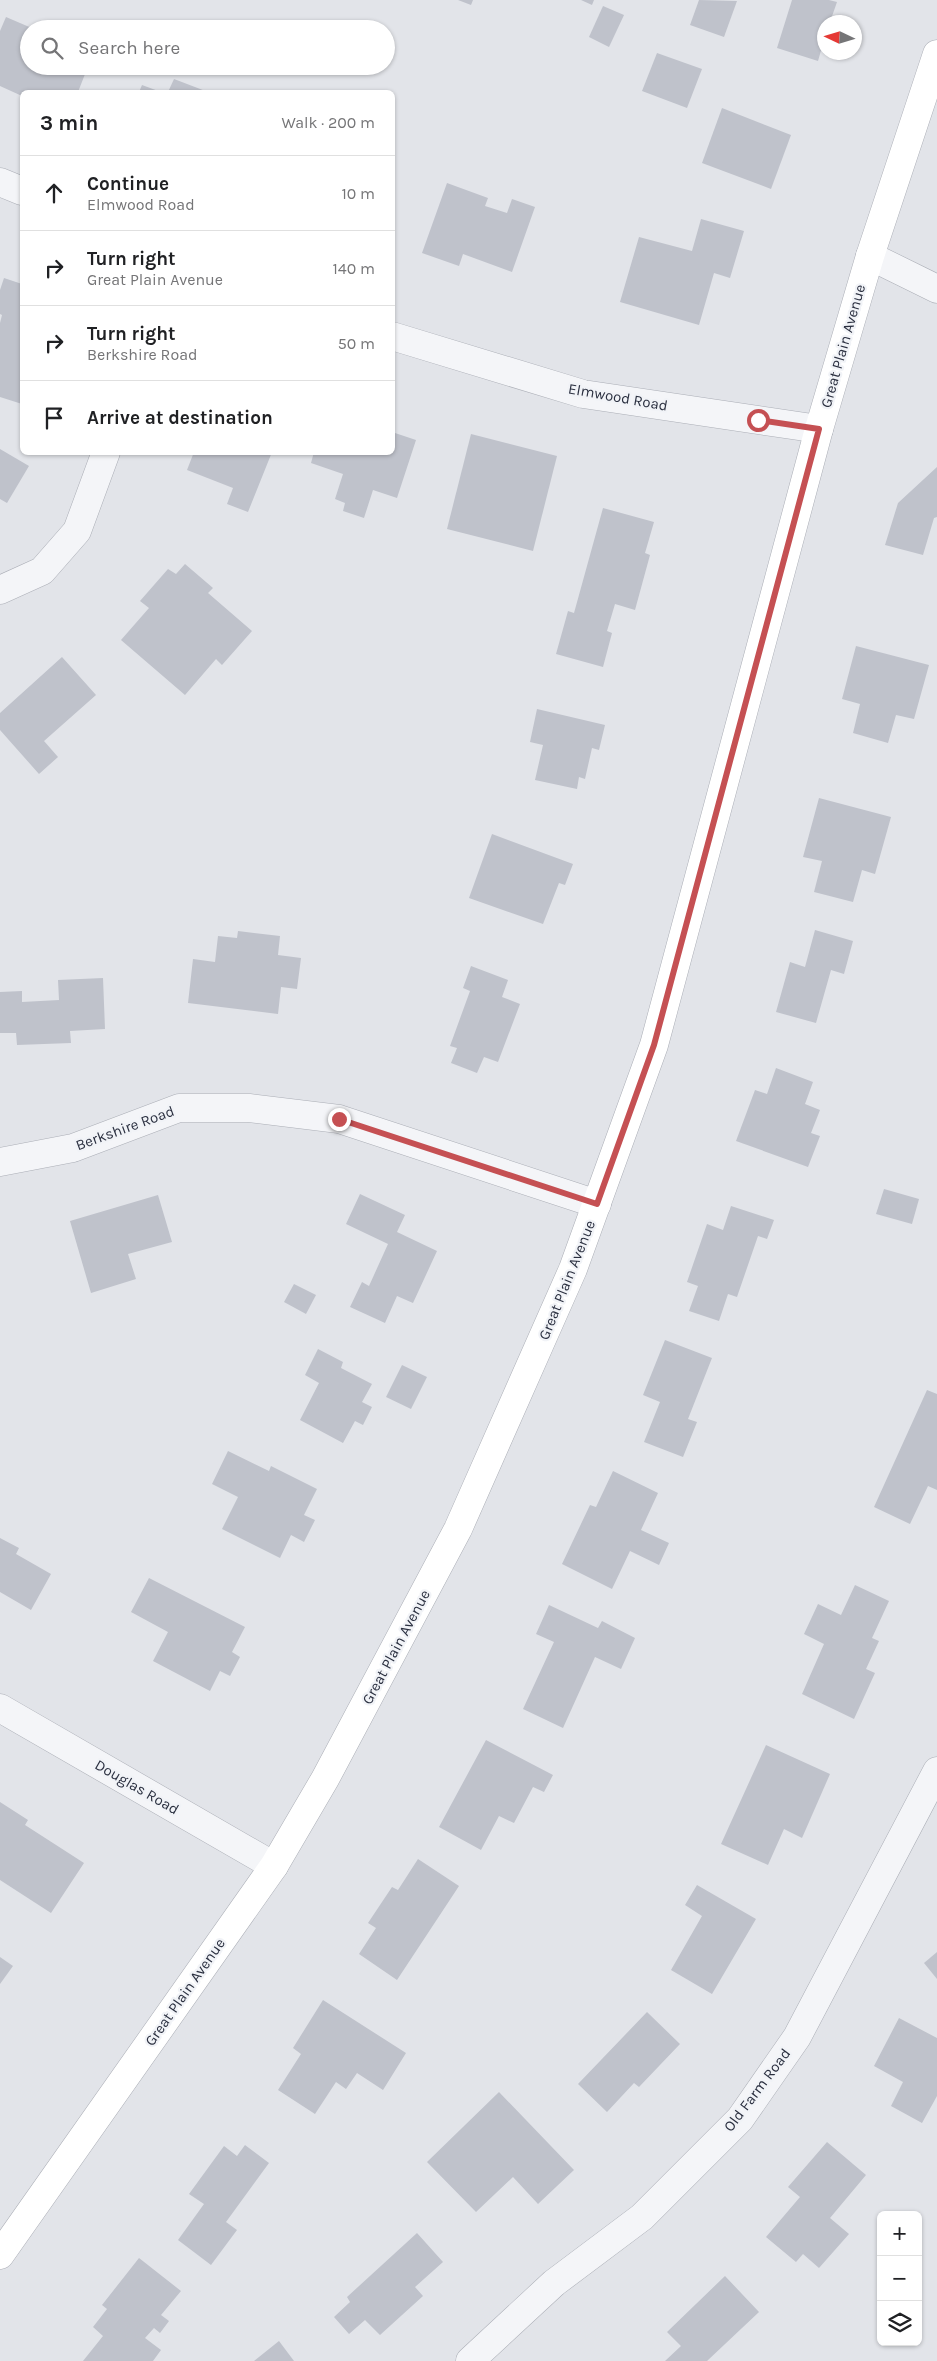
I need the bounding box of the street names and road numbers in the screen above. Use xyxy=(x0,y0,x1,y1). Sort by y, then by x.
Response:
street label: Great Plain Avenue xyxy=(817,282,869,410)
street label: Elmwood Road xyxy=(567,379,669,415)
street label: Berkshire Road xyxy=(73,1102,177,1154)
street label: Great Plain Avenue xyxy=(535,1218,599,1342)
street label: Great Plain Avenue xyxy=(358,1587,434,1707)
street label: Douglas Road xyxy=(92,1756,182,1818)
street label: Great Plain Avenue xyxy=(141,1935,229,2049)
street label: Old Farm Road xyxy=(720,2045,794,2135)

